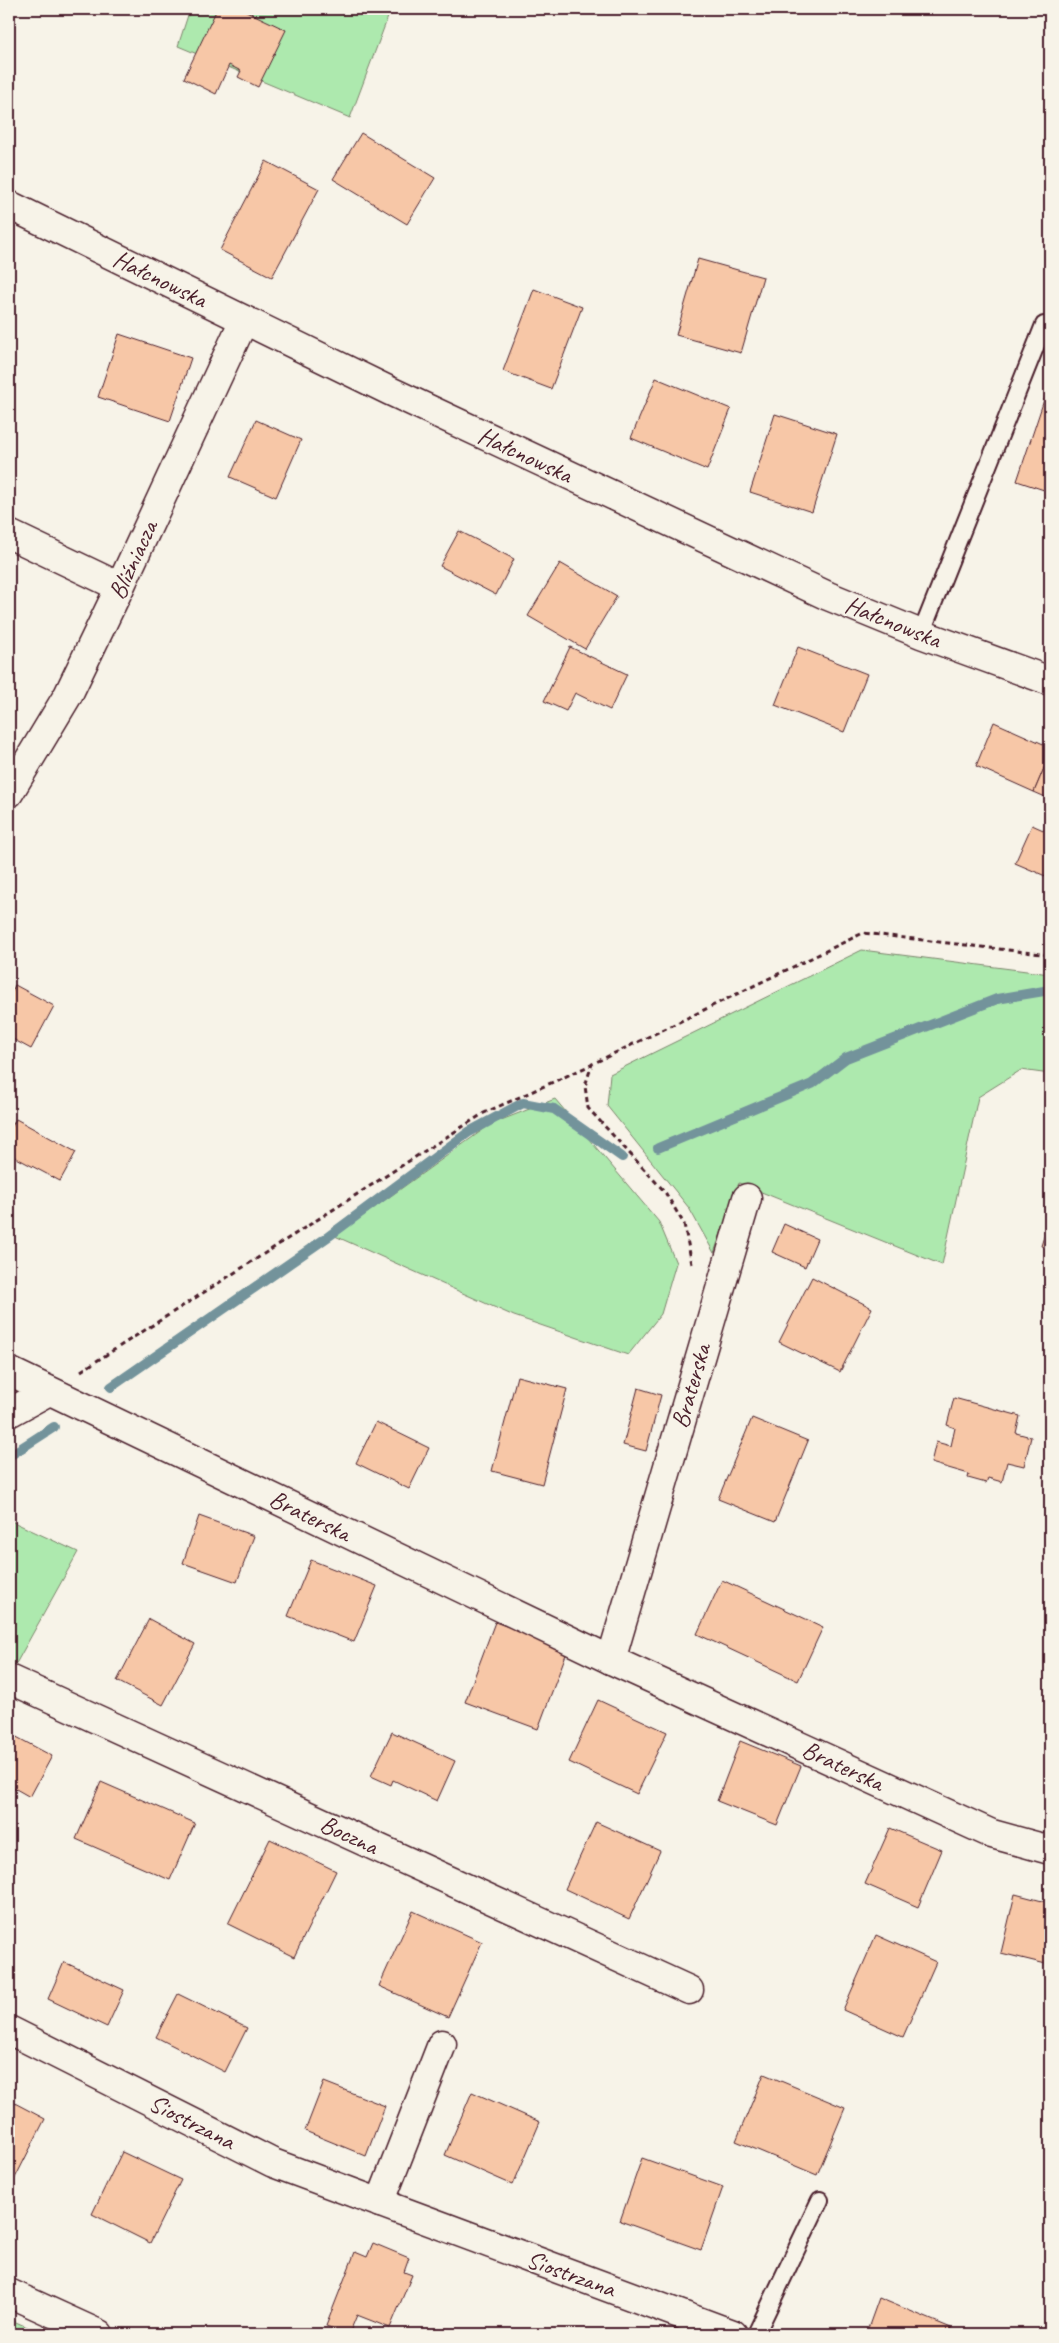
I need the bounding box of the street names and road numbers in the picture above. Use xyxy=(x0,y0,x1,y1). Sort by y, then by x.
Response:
street label: Hałcnowska xyxy=(108,243,214,316)
street label: Hałcnowska xyxy=(473,419,579,492)
street label: Bliźniacza xyxy=(101,513,166,604)
street label: Hałcnowska xyxy=(841,588,947,656)
street label: Braterska xyxy=(664,1338,719,1432)
street label: Braterska xyxy=(264,1483,358,1550)
street label: Braterska xyxy=(797,1733,891,1800)
street label: Boczna xyxy=(315,1808,385,1863)
street label: Siostrzana xyxy=(144,2087,242,2158)
street label: Siostrzana xyxy=(522,2243,622,2306)

